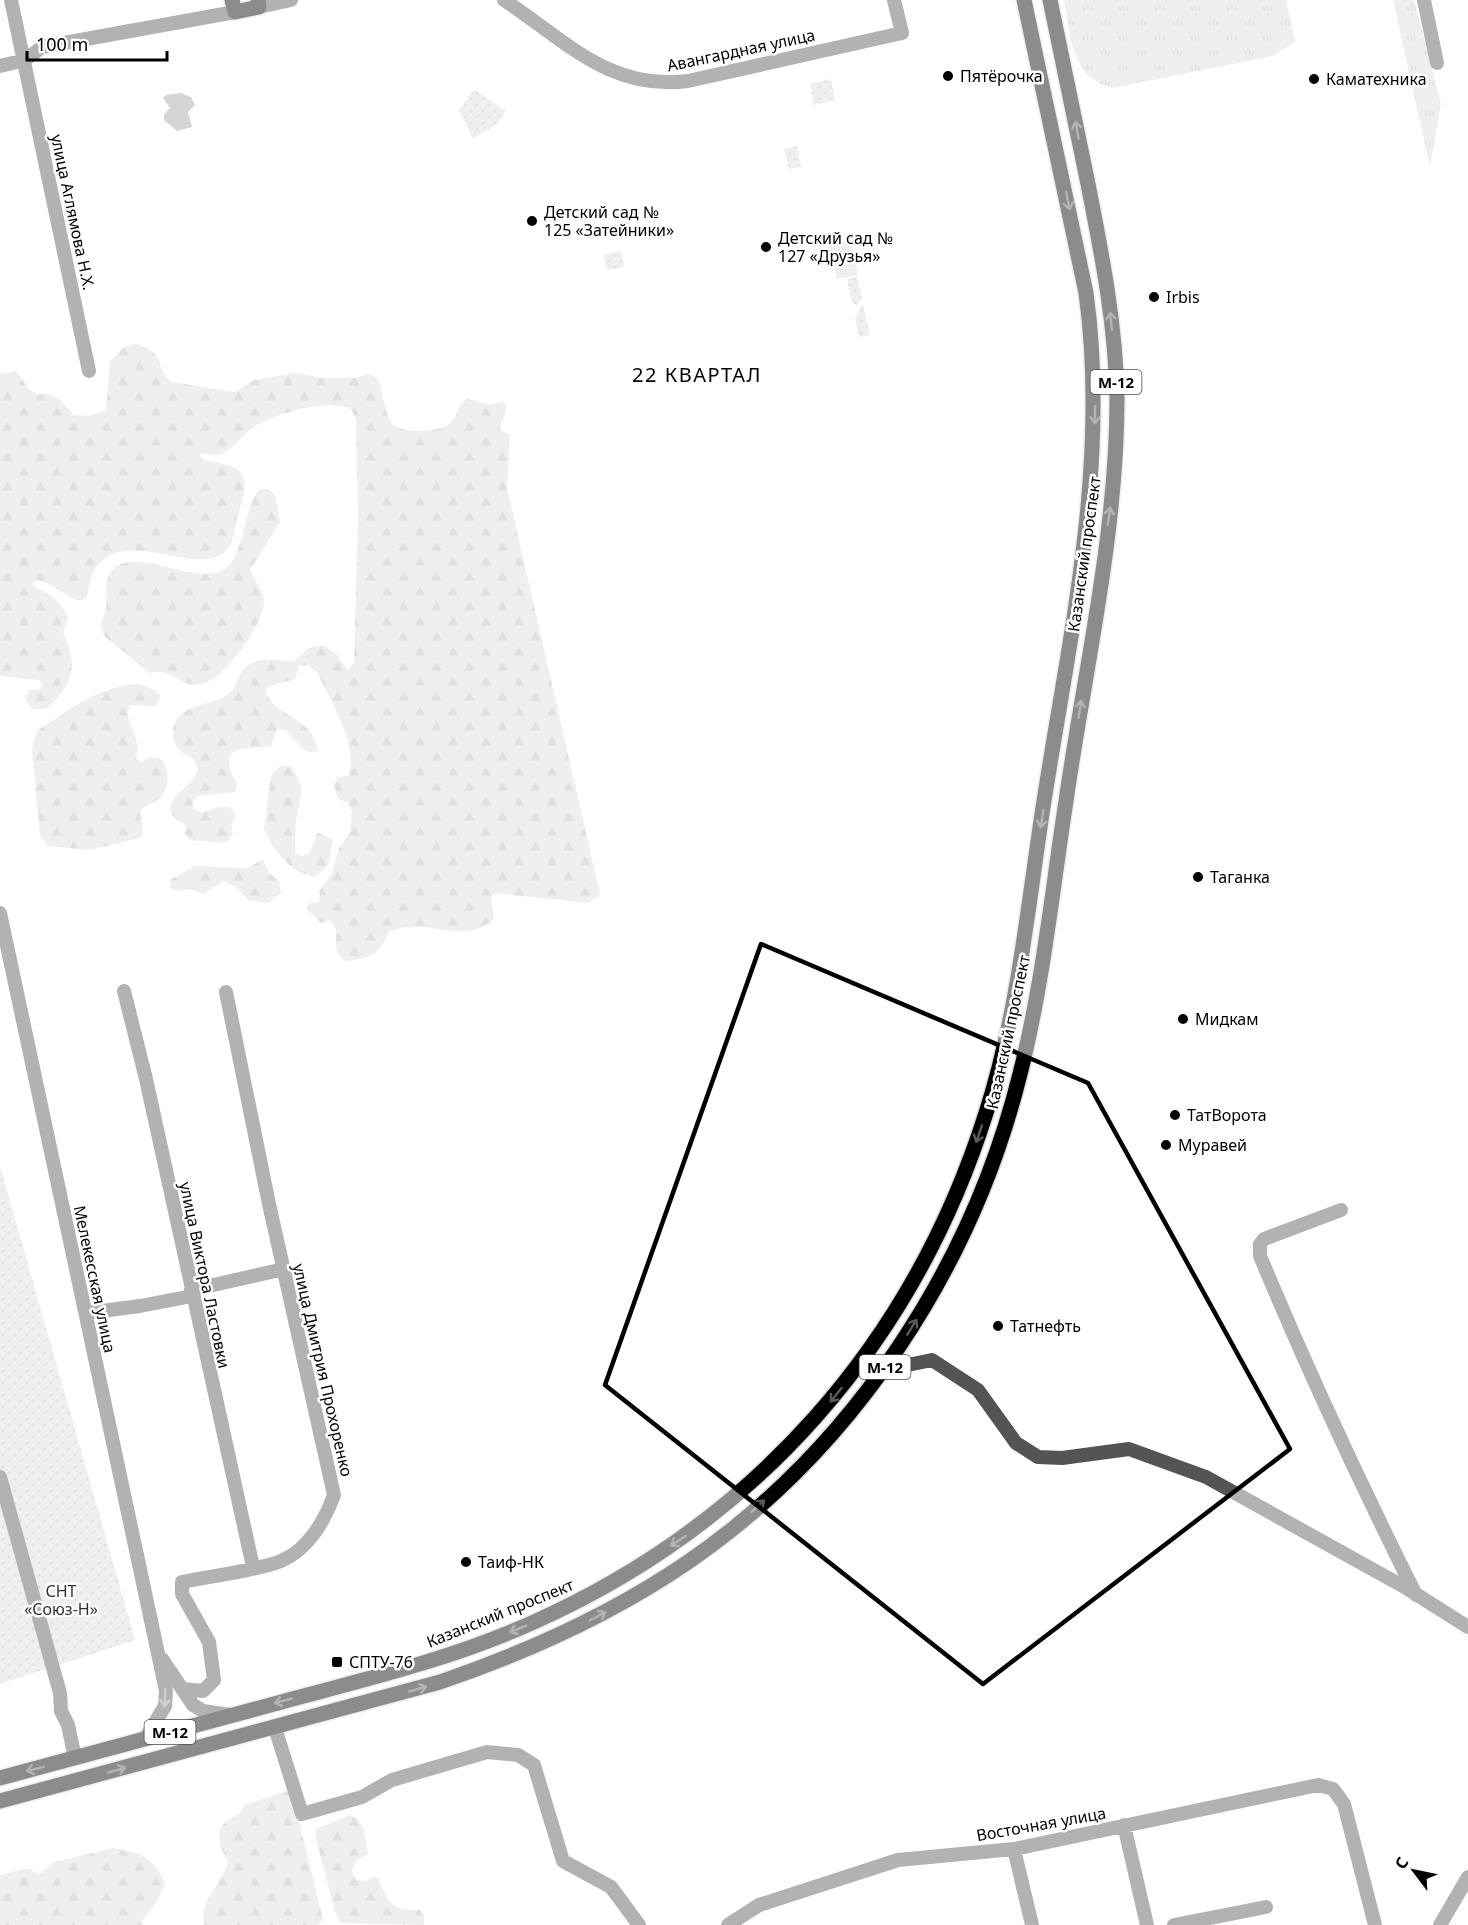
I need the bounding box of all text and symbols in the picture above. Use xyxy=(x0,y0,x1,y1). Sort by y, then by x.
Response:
scale bar xyxy=(27,24,166,62)
street label: Авангардная улица xyxy=(665,24,817,76)
text: 100 m xyxy=(36,32,88,56)
place label: Пятёрочка xyxy=(960,65,1043,87)
place label: Каматехника xyxy=(1326,68,1427,90)
marker: Пятёрочка xyxy=(941,69,955,83)
marker: Каматехника xyxy=(1307,72,1321,86)
one-way arrow xyxy=(1071,120,1082,140)
street label: улица Аглямова Н.Х. xyxy=(46,132,100,292)
one-way arrow xyxy=(1063,191,1075,210)
place label: Детский сад № 125 «Затейники» xyxy=(544,201,674,241)
marker: Детский сад № 125 «Затейники» xyxy=(525,214,539,228)
place label: Детский сад № 127 «Друзья» xyxy=(778,227,893,267)
marker: Детский сад № 127 «Друзья» xyxy=(759,240,773,254)
place label: Irbis xyxy=(1166,286,1200,308)
marker: Irbis xyxy=(1147,290,1161,304)
one-way arrow xyxy=(1105,312,1116,332)
district label: 22 КВАРТАЛ xyxy=(632,361,762,388)
road number: М-12 xyxy=(1090,370,1142,394)
one-way arrow xyxy=(1089,404,1100,424)
street label: Казанский проспект xyxy=(1062,474,1106,633)
one-way arrow xyxy=(1104,506,1115,526)
one-way arrow xyxy=(1075,699,1086,719)
one-way arrow xyxy=(1036,809,1047,829)
place label: Таганка xyxy=(1210,866,1270,888)
marker: Таганка xyxy=(1191,870,1205,884)
street label: Казанский проспект xyxy=(981,952,1035,1111)
place label: Мидкам xyxy=(1195,1008,1259,1030)
marker: Мидкам xyxy=(1176,1012,1190,1026)
place label: ТатВорота xyxy=(1187,1104,1267,1126)
marker: ТатВорота xyxy=(1168,1108,1182,1122)
one-way arrow xyxy=(972,1124,983,1142)
place label: Муравей xyxy=(1178,1134,1247,1156)
marker: Муравей xyxy=(1159,1138,1173,1152)
street label: улица Виктора Ластовки xyxy=(174,1180,236,1370)
street label: Мелекесская улица xyxy=(69,1203,121,1355)
street label: улица Дмитрия Прохоренко xyxy=(288,1261,358,1479)
place label: Татнефть xyxy=(1010,1315,1081,1337)
one-way arrow xyxy=(907,1319,919,1336)
marker: Татнефть xyxy=(991,1319,1005,1333)
road number: М-12 xyxy=(860,1355,910,1379)
one-way arrow xyxy=(829,1387,842,1403)
one-way arrow xyxy=(750,1499,765,1513)
one-way arrow xyxy=(670,1535,686,1547)
place label: Таиф-НК xyxy=(478,1551,544,1573)
marker: Таиф-НК xyxy=(459,1555,473,1569)
street label: Казанский проспект xyxy=(423,1573,577,1653)
park label: СНТ «Союз-Н» xyxy=(24,1580,98,1620)
one-way arrow xyxy=(589,1610,606,1622)
one-way arrow xyxy=(509,1624,528,1635)
place label: СПТУ-76 xyxy=(349,1651,413,1673)
marker: СПТУ-76 xyxy=(330,1655,344,1669)
one-way arrow xyxy=(408,1683,427,1694)
one-way arrow xyxy=(159,1687,171,1707)
one-way arrow xyxy=(274,1696,293,1707)
road number: М-12 xyxy=(144,1720,195,1744)
one-way arrow xyxy=(25,1764,44,1775)
one-way arrow xyxy=(107,1764,126,1775)
street label: Восточная улица xyxy=(974,1802,1108,1846)
north arrow xyxy=(1384,1841,1444,1901)
text: С xyxy=(1389,1853,1413,1873)

